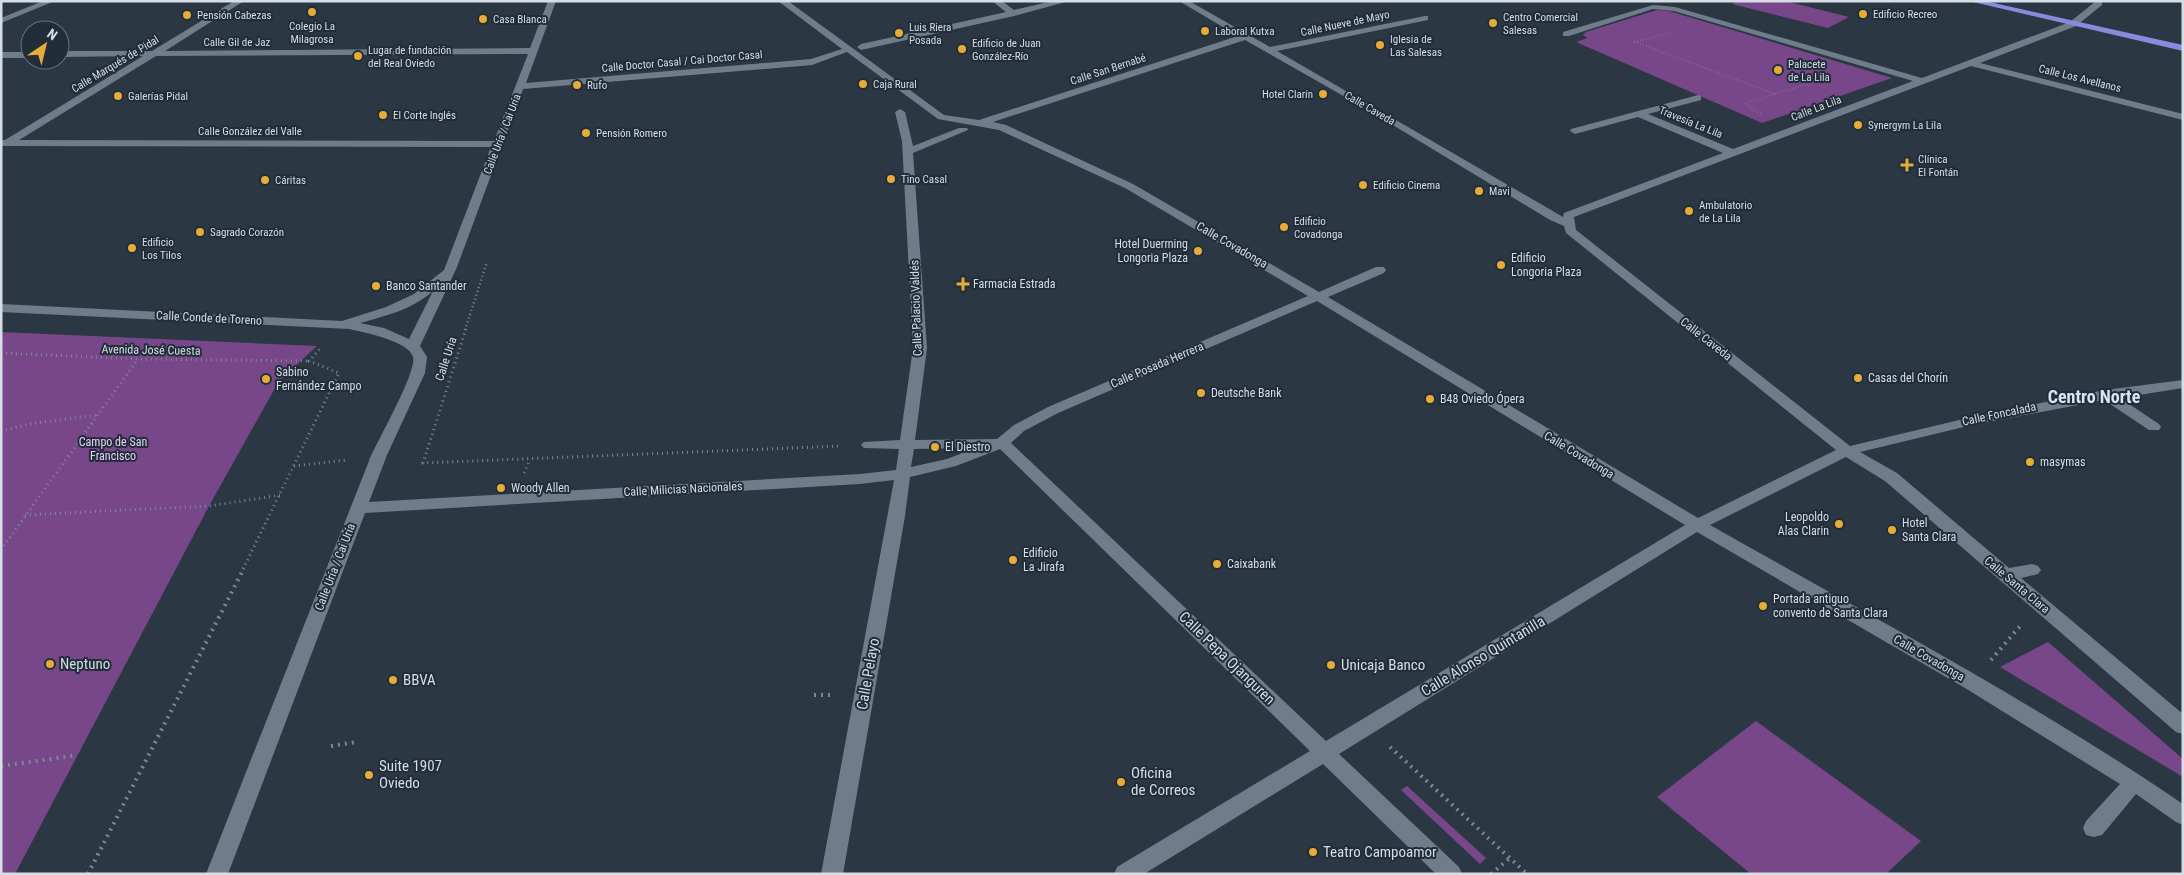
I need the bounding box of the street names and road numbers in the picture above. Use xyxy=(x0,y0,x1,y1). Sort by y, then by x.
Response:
street label: Calle Nueve de Mayo xyxy=(1300,8,1391,39)
street label: Calle Marqués de Pidal xyxy=(69,33,161,96)
street label: Calle Gil de Jaz xyxy=(204,36,271,49)
street label: Calle Doctor Casal / Cai Doctor Casal xyxy=(601,48,763,75)
street label: Calle San Bernabé xyxy=(1069,51,1148,88)
street label: Calle Los Avellanos xyxy=(2037,62,2122,95)
street label: Calle Caveda xyxy=(1342,89,1397,128)
street label: Calle Uría / Cai Uría xyxy=(481,92,524,176)
street label: Calle La Lila xyxy=(1789,93,1843,124)
street label: Travesía La Lila xyxy=(1657,104,1725,141)
street label: Calle González del Valle xyxy=(198,125,302,138)
street label: Calle Covadonga xyxy=(1194,219,1270,271)
street label: Calle Palacio Valdés xyxy=(907,260,925,356)
street label: Calle Conde de Toreno xyxy=(156,308,262,328)
street label: Calle Caveda xyxy=(1678,315,1735,364)
street label: Calle Uría xyxy=(432,335,460,383)
street label: Calle Posada Herrera xyxy=(1108,339,1206,391)
street label: Avenida José Cuesta xyxy=(101,342,201,358)
street label: Calle Foncalada xyxy=(1961,399,2038,429)
street label: Calle Covadonga xyxy=(1541,429,1617,482)
street label: Calle Milicias Nacionales xyxy=(623,479,743,499)
street label: Calle Uría / Cai Uría xyxy=(312,521,358,613)
street label: Calle Santa Clara xyxy=(1982,554,2053,616)
street label: Calle Pepa Ojanguren xyxy=(1175,608,1279,708)
street label: Calle Alonso Quintanilla xyxy=(1418,612,1548,700)
street label: Calle Covadonga xyxy=(1891,632,1967,684)
street label: Calle Pelayo xyxy=(853,637,883,711)

